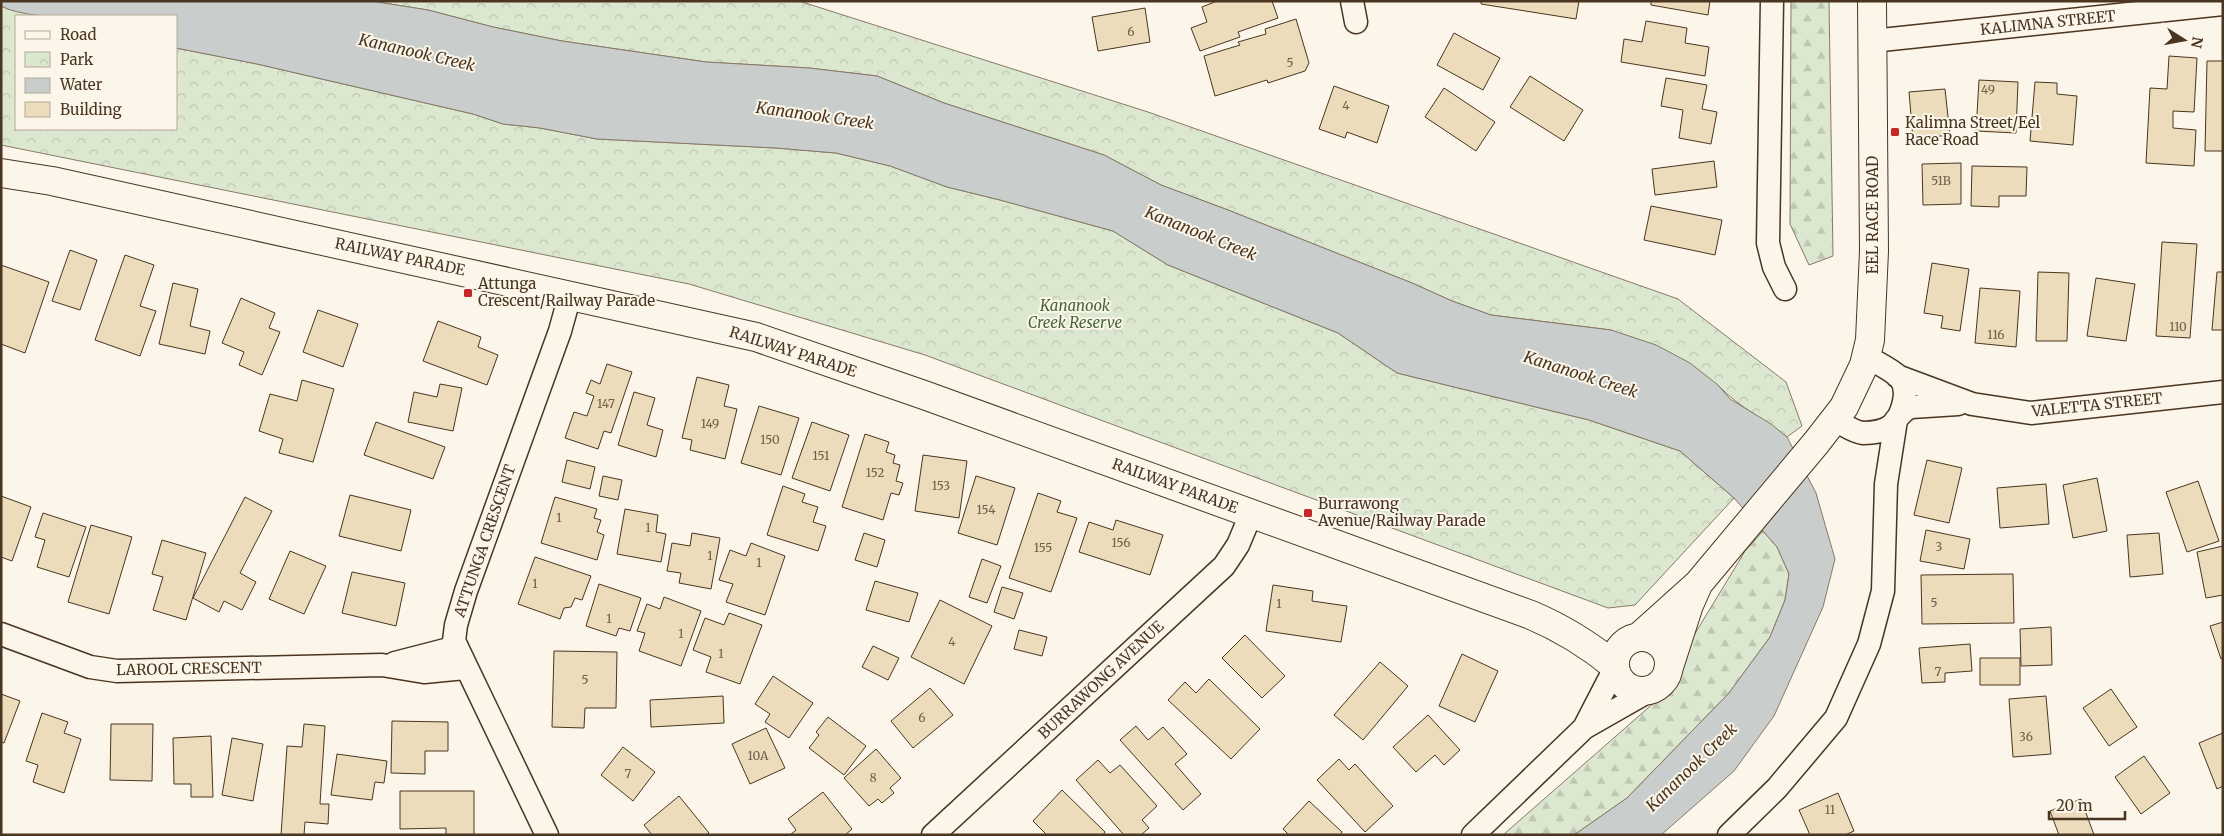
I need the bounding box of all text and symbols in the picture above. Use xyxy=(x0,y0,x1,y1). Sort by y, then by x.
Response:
street label: KALIMNA STREET xyxy=(1979,6,2117,39)
legend xyxy=(15,15,178,130)
north arrow xyxy=(2159,15,2209,65)
house number: 6 xyxy=(1127,24,1135,39)
text: Road xyxy=(60,25,96,44)
water label: Kananook Creek xyxy=(356,29,477,75)
text: N xyxy=(2187,35,2207,50)
text: Park xyxy=(60,50,94,69)
house number: 5 xyxy=(1286,55,1294,70)
text: Water xyxy=(59,75,103,94)
house number: 49 xyxy=(1981,82,1995,97)
water label: Kananook Creek xyxy=(754,97,876,133)
house number: 4 xyxy=(1342,98,1350,113)
text: Building xyxy=(60,100,122,119)
place label: Kalimna Street/Eel Race Road xyxy=(1905,113,2040,149)
marker: Kalimna Street/Eel Race Road xyxy=(1889,126,1901,138)
street label: EEL RACE ROAD xyxy=(1863,156,1882,274)
house number: 51B xyxy=(1931,173,1951,188)
water label: Kananook Creek xyxy=(1141,201,1260,265)
street label: RAILWAY PARADE xyxy=(333,233,467,280)
place label: Attunga Crescent/Railway Parade xyxy=(477,274,655,310)
marker: Attunga Crescent/Railway Parade xyxy=(462,287,474,299)
park label: Kananook Creek Reserve xyxy=(1028,296,1123,332)
house number: 110 xyxy=(2169,319,2187,334)
street label: RAILWAY PARADE xyxy=(727,322,860,381)
house number: 116 xyxy=(1987,327,2005,342)
water label: Kananook Creek xyxy=(1520,346,1641,402)
street label: VALETTA STREET xyxy=(2030,388,2164,421)
house number: 147 xyxy=(597,396,615,411)
house number: 149 xyxy=(701,416,719,431)
house number: 150 xyxy=(760,432,780,447)
house number: 151 xyxy=(813,448,830,463)
street label: RAILWAY PARADE xyxy=(1110,454,1241,517)
street label: ATTUNGA CRESCENT xyxy=(449,462,520,621)
house number: 152 xyxy=(866,465,884,480)
house number: 153 xyxy=(932,478,950,493)
place label: Burrawong Avenue/Railway Parade xyxy=(1317,494,1486,530)
house number: 154 xyxy=(976,502,996,517)
marker: Burrawong Avenue/Railway Parade xyxy=(1302,507,1314,519)
house number: 1 xyxy=(556,510,562,525)
house number: 1 xyxy=(645,520,651,535)
house number: 156 xyxy=(1111,535,1131,550)
house number: 3 xyxy=(1936,539,1943,554)
house number: 155 xyxy=(1034,540,1052,555)
house number: 1 xyxy=(707,548,713,563)
house number: 1 xyxy=(756,555,762,570)
house number: 1 xyxy=(532,576,538,591)
house number: 5 xyxy=(1930,595,1938,610)
house number: 1 xyxy=(1276,596,1282,611)
house number: 1 xyxy=(606,611,612,626)
street label: BURRAWONG AVENUE xyxy=(1034,616,1168,743)
house number: 1 xyxy=(678,626,684,641)
house number: 4 xyxy=(948,634,956,649)
house number: 1 xyxy=(718,646,724,661)
street label: LAROOL CRESCENT xyxy=(116,658,263,679)
house number: 7 xyxy=(1935,664,1942,679)
house number: 5 xyxy=(581,672,589,687)
house number: 6 xyxy=(918,710,926,725)
water label: Kananook Creek xyxy=(1641,718,1741,816)
house number: 36 xyxy=(2019,729,2033,744)
house number: 10A xyxy=(748,748,769,763)
house number: 7 xyxy=(625,766,632,781)
house number: 8 xyxy=(869,770,877,785)
scale bar xyxy=(2049,788,2125,820)
text: 20 m xyxy=(2056,796,2093,815)
house number: 11 xyxy=(1825,802,1836,817)

